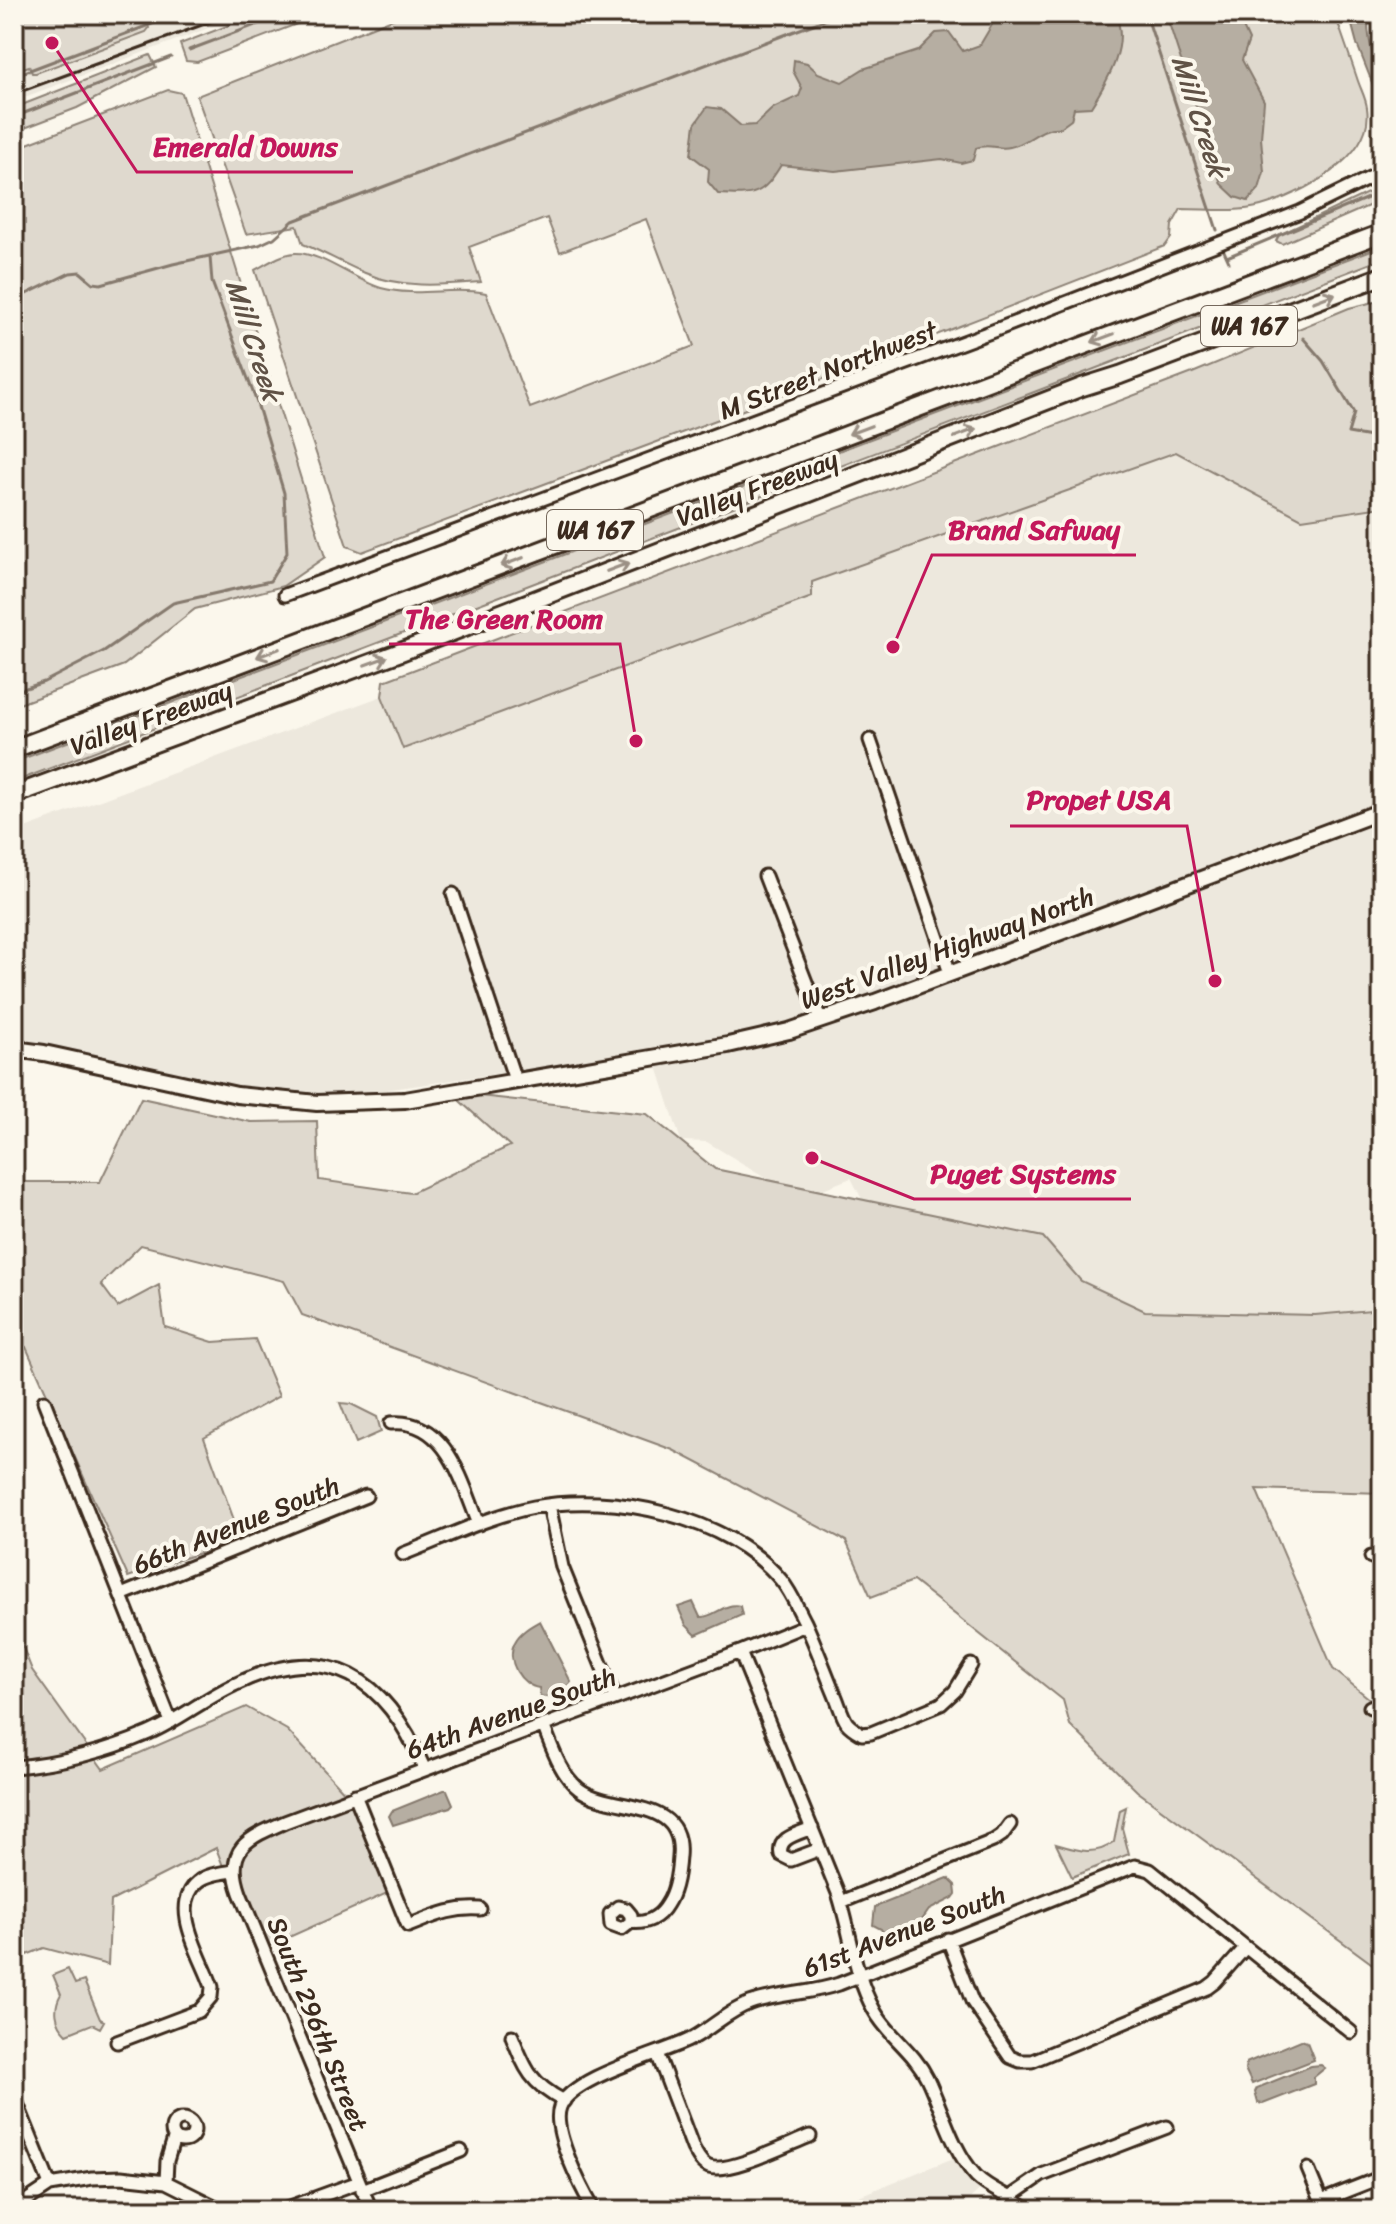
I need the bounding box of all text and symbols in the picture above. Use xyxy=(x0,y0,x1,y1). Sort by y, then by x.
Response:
water label: Mill Creek xyxy=(1157,49,1244,186)
callout: Emerald Downs xyxy=(137,120,353,172)
text: Emerald Downs xyxy=(152,122,339,171)
water label: Mill Creek xyxy=(211,273,298,410)
one-way arrow xyxy=(1311,290,1336,304)
road number: WA 167 xyxy=(1201,306,1297,346)
street label: M Street Northwest xyxy=(712,307,945,433)
one-way arrow xyxy=(1091,332,1116,346)
one-way arrow xyxy=(848,424,873,438)
one-way arrow xyxy=(952,425,977,439)
street label: Valley Freeway xyxy=(669,436,845,540)
callout: Brand Safway xyxy=(932,503,1136,555)
text: Brand Safway xyxy=(948,505,1121,554)
road number: WA 167 xyxy=(547,510,643,550)
one-way arrow xyxy=(500,556,524,570)
one-way arrow xyxy=(605,559,630,573)
callout: The Green Room xyxy=(389,592,620,644)
text: The Green Room xyxy=(405,594,603,643)
one-way arrow xyxy=(256,647,281,661)
one-way arrow xyxy=(363,652,388,667)
street label: Valley Freeway xyxy=(63,667,239,769)
callout: Propet USA xyxy=(1010,774,1187,826)
text: Propet USA xyxy=(1027,775,1171,824)
street label: West Valley Highway North xyxy=(794,873,1100,1023)
callout: Puget Systems xyxy=(914,1147,1131,1199)
text: Puget Systems xyxy=(930,1149,1117,1198)
street label: 66th Avenue South xyxy=(126,1463,346,1587)
street label: 64th Avenue South xyxy=(399,1654,623,1772)
street label: 61st Avenue South xyxy=(796,1871,1012,1991)
street label: South 296th Street xyxy=(254,1910,382,2138)

